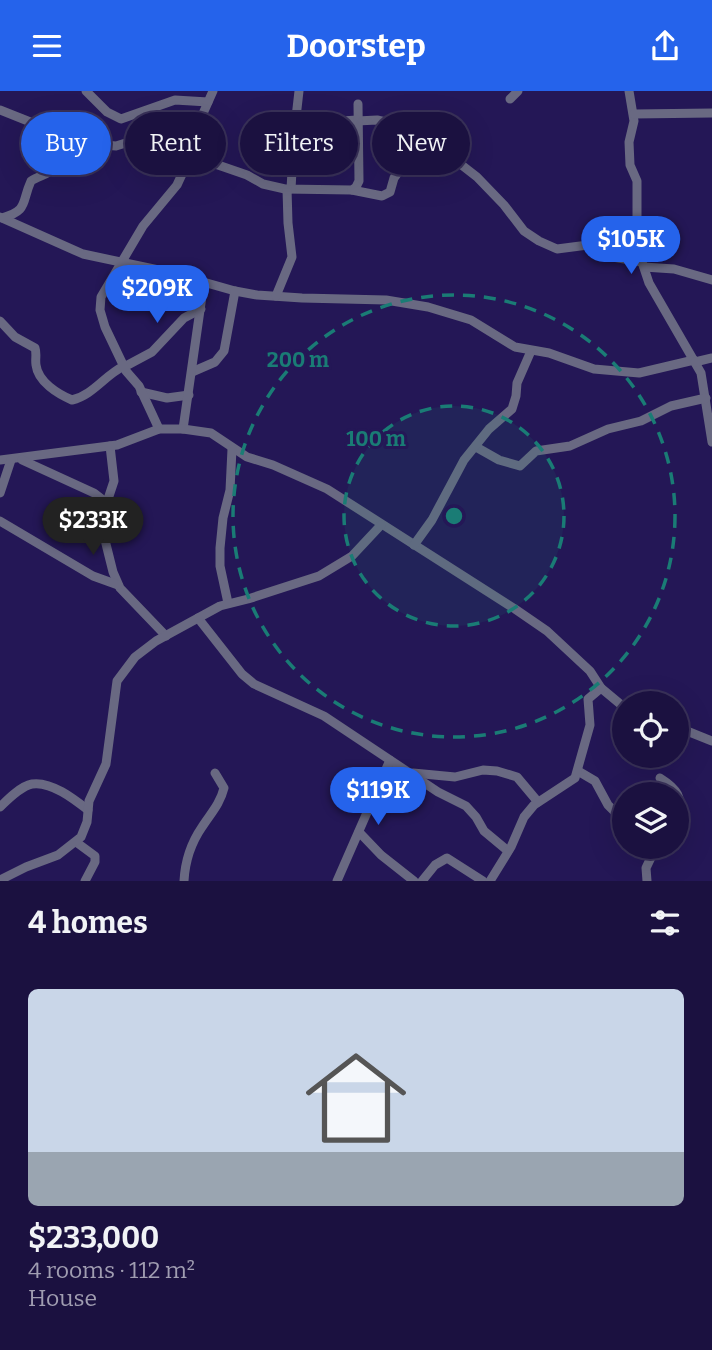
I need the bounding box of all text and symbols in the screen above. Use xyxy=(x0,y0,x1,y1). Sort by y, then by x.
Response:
icon: menu xyxy=(28,27,66,65)
text: Doorstep xyxy=(286,27,426,65)
icon: share xyxy=(646,27,684,65)
chip: Buy xyxy=(21,112,111,175)
chip: Rent xyxy=(125,112,226,175)
chip: Filters xyxy=(240,112,358,175)
chip: New xyxy=(372,112,470,175)
pin: $105K xyxy=(582,216,680,276)
text: $105K xyxy=(597,225,665,253)
pin: $209K xyxy=(108,265,206,325)
text: $209K xyxy=(121,274,193,302)
text: 200 m xyxy=(267,347,329,373)
text: 100 m xyxy=(346,426,406,452)
pin: $233K xyxy=(44,497,142,557)
centre of rings xyxy=(442,504,466,528)
text: $233K xyxy=(58,506,128,534)
map controls xyxy=(612,691,689,859)
button: locate xyxy=(612,691,689,768)
pin: $119K xyxy=(329,767,427,827)
text: $119K xyxy=(346,776,410,804)
button: layers xyxy=(612,782,689,859)
icon: filters xyxy=(646,904,684,942)
text: 4 homes xyxy=(28,905,148,941)
icon: home xyxy=(293,1035,419,1161)
text: $233,000 xyxy=(28,1220,159,1256)
text: 4 rooms · 112 m² xyxy=(28,1256,195,1284)
text: House xyxy=(28,1284,97,1312)

